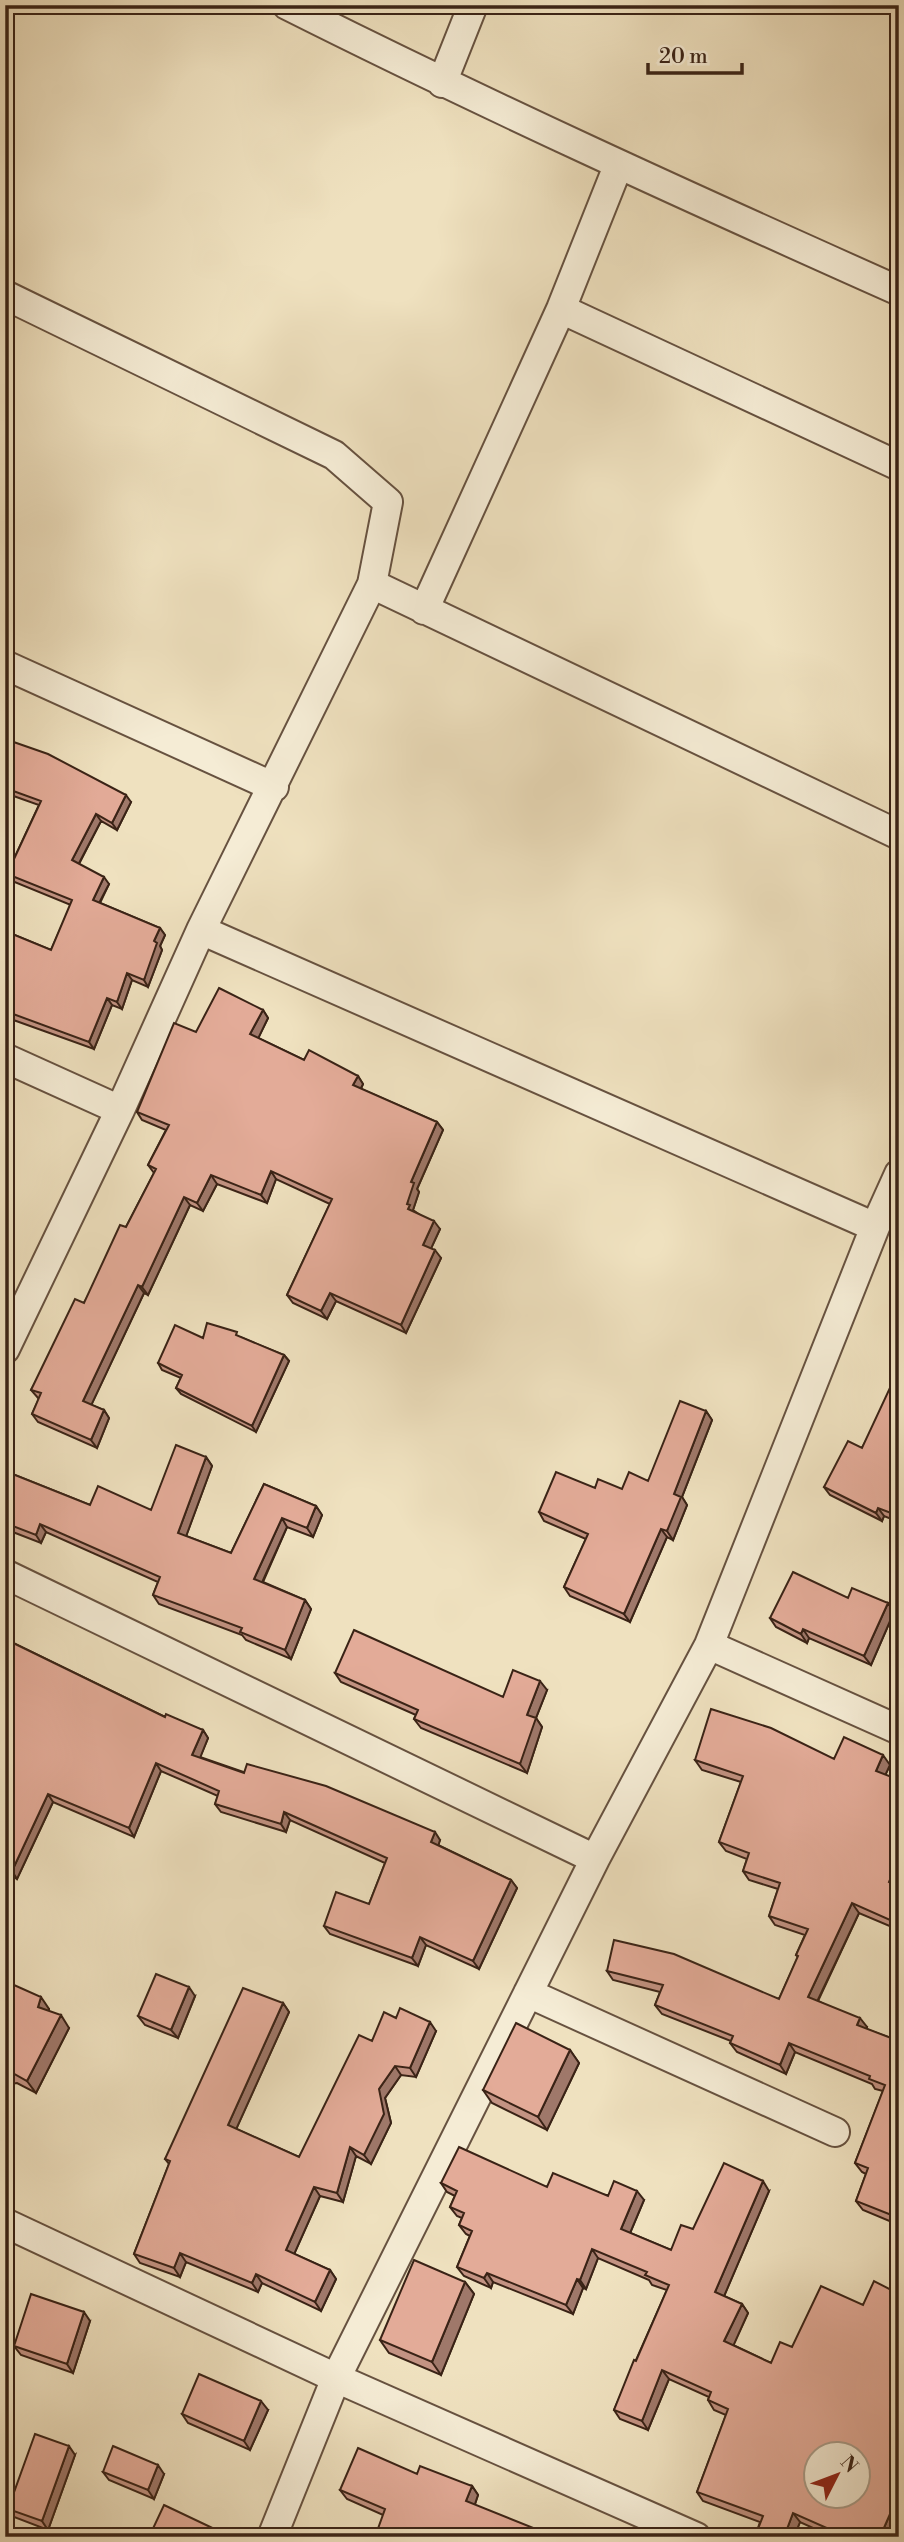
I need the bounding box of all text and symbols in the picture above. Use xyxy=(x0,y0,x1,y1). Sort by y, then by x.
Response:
scale bar xyxy=(648,32,743,76)
text: 20 m xyxy=(659,44,708,70)
north arrow xyxy=(802,2440,872,2510)
text: N xyxy=(835,2451,863,2478)

